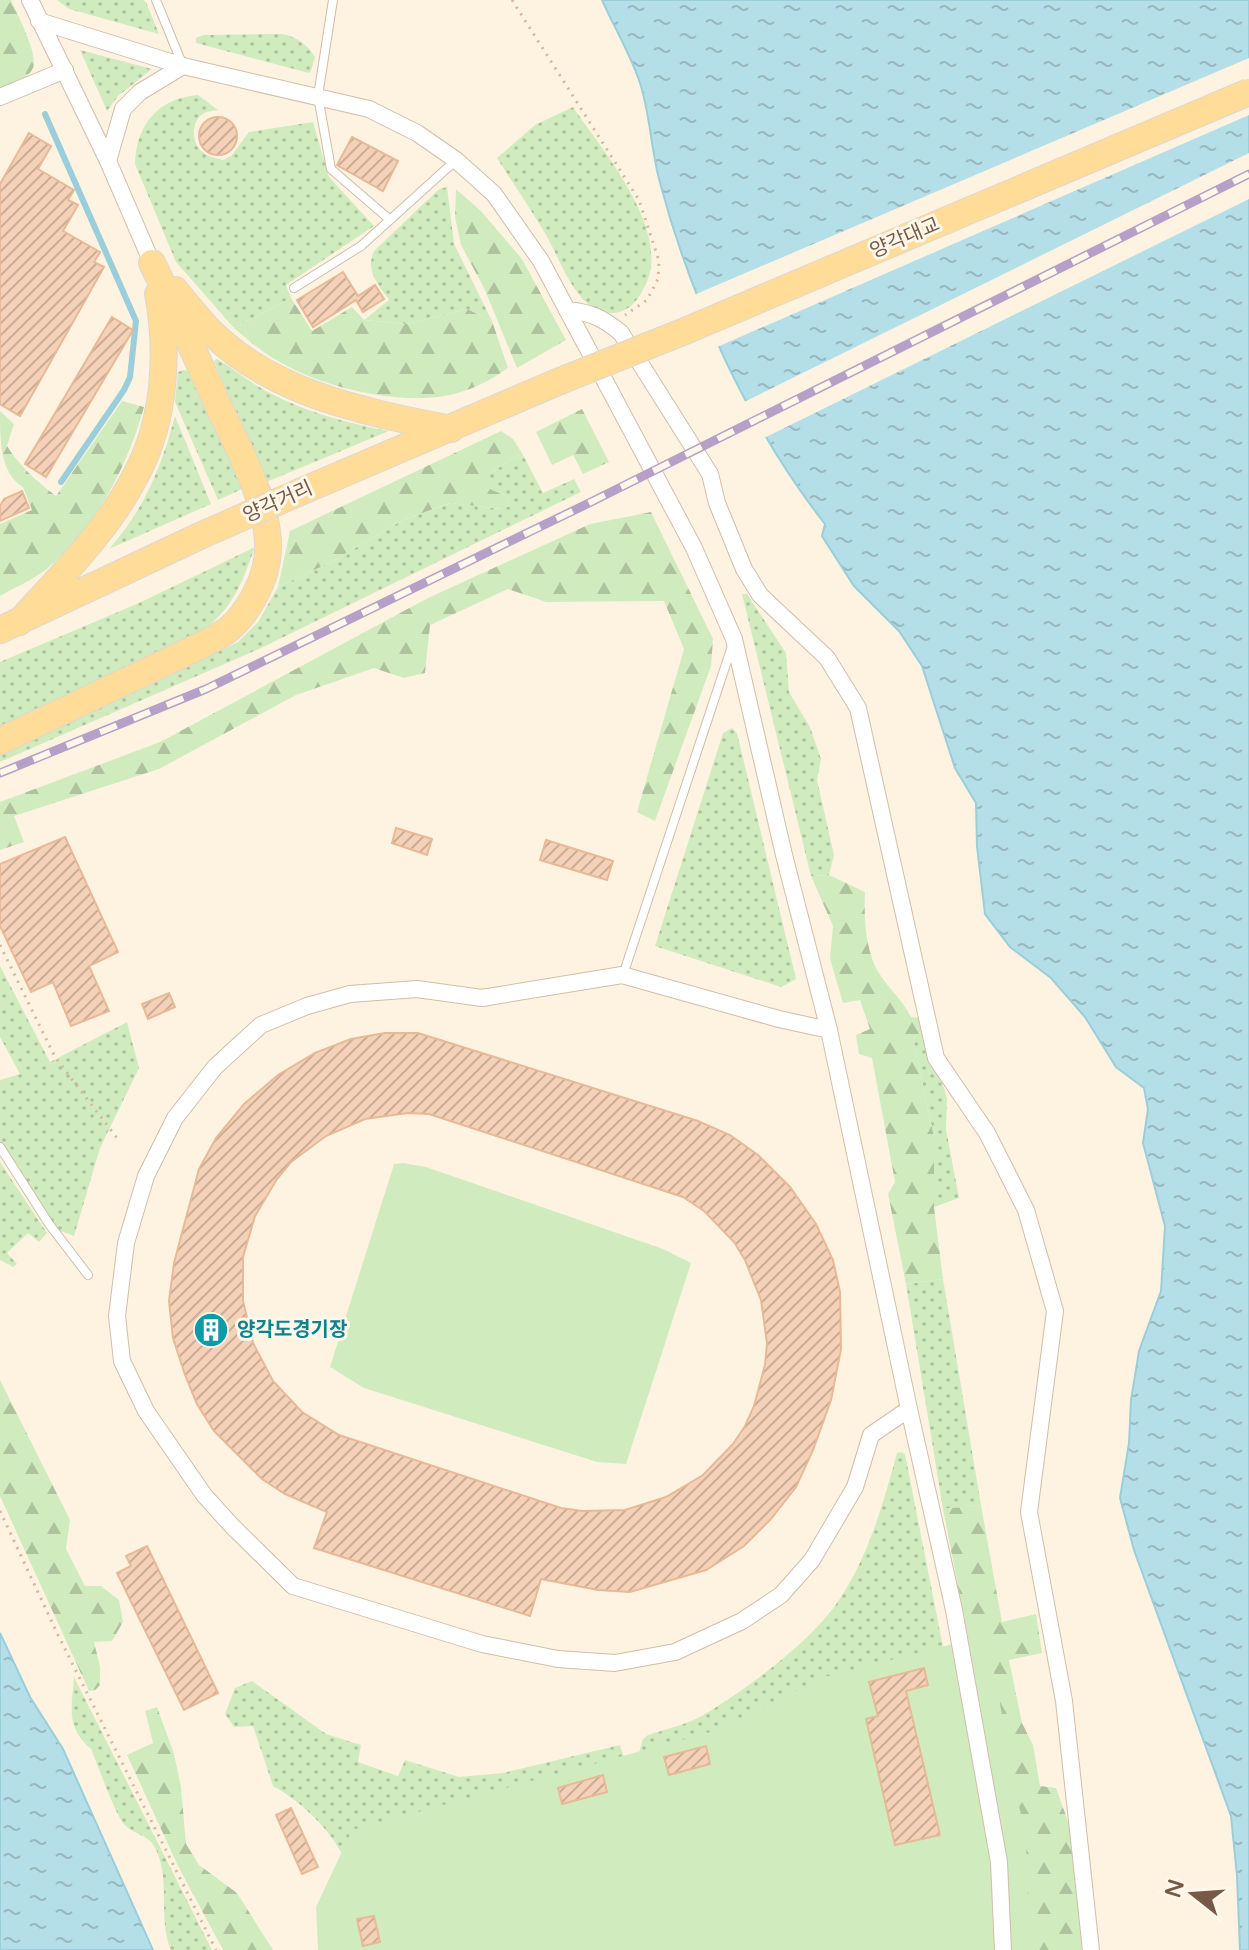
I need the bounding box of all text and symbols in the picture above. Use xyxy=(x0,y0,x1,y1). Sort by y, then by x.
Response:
street label: 양각대교 xyxy=(866,213,944,263)
street label: 양각거리 xyxy=(239,476,317,528)
building icon: 양각도경기장 xyxy=(192,1311,230,1349)
place label: 양각도경기장 xyxy=(237,1318,347,1342)
north arrow xyxy=(1153,1854,1233,1934)
text: N xyxy=(1160,1876,1190,1901)

